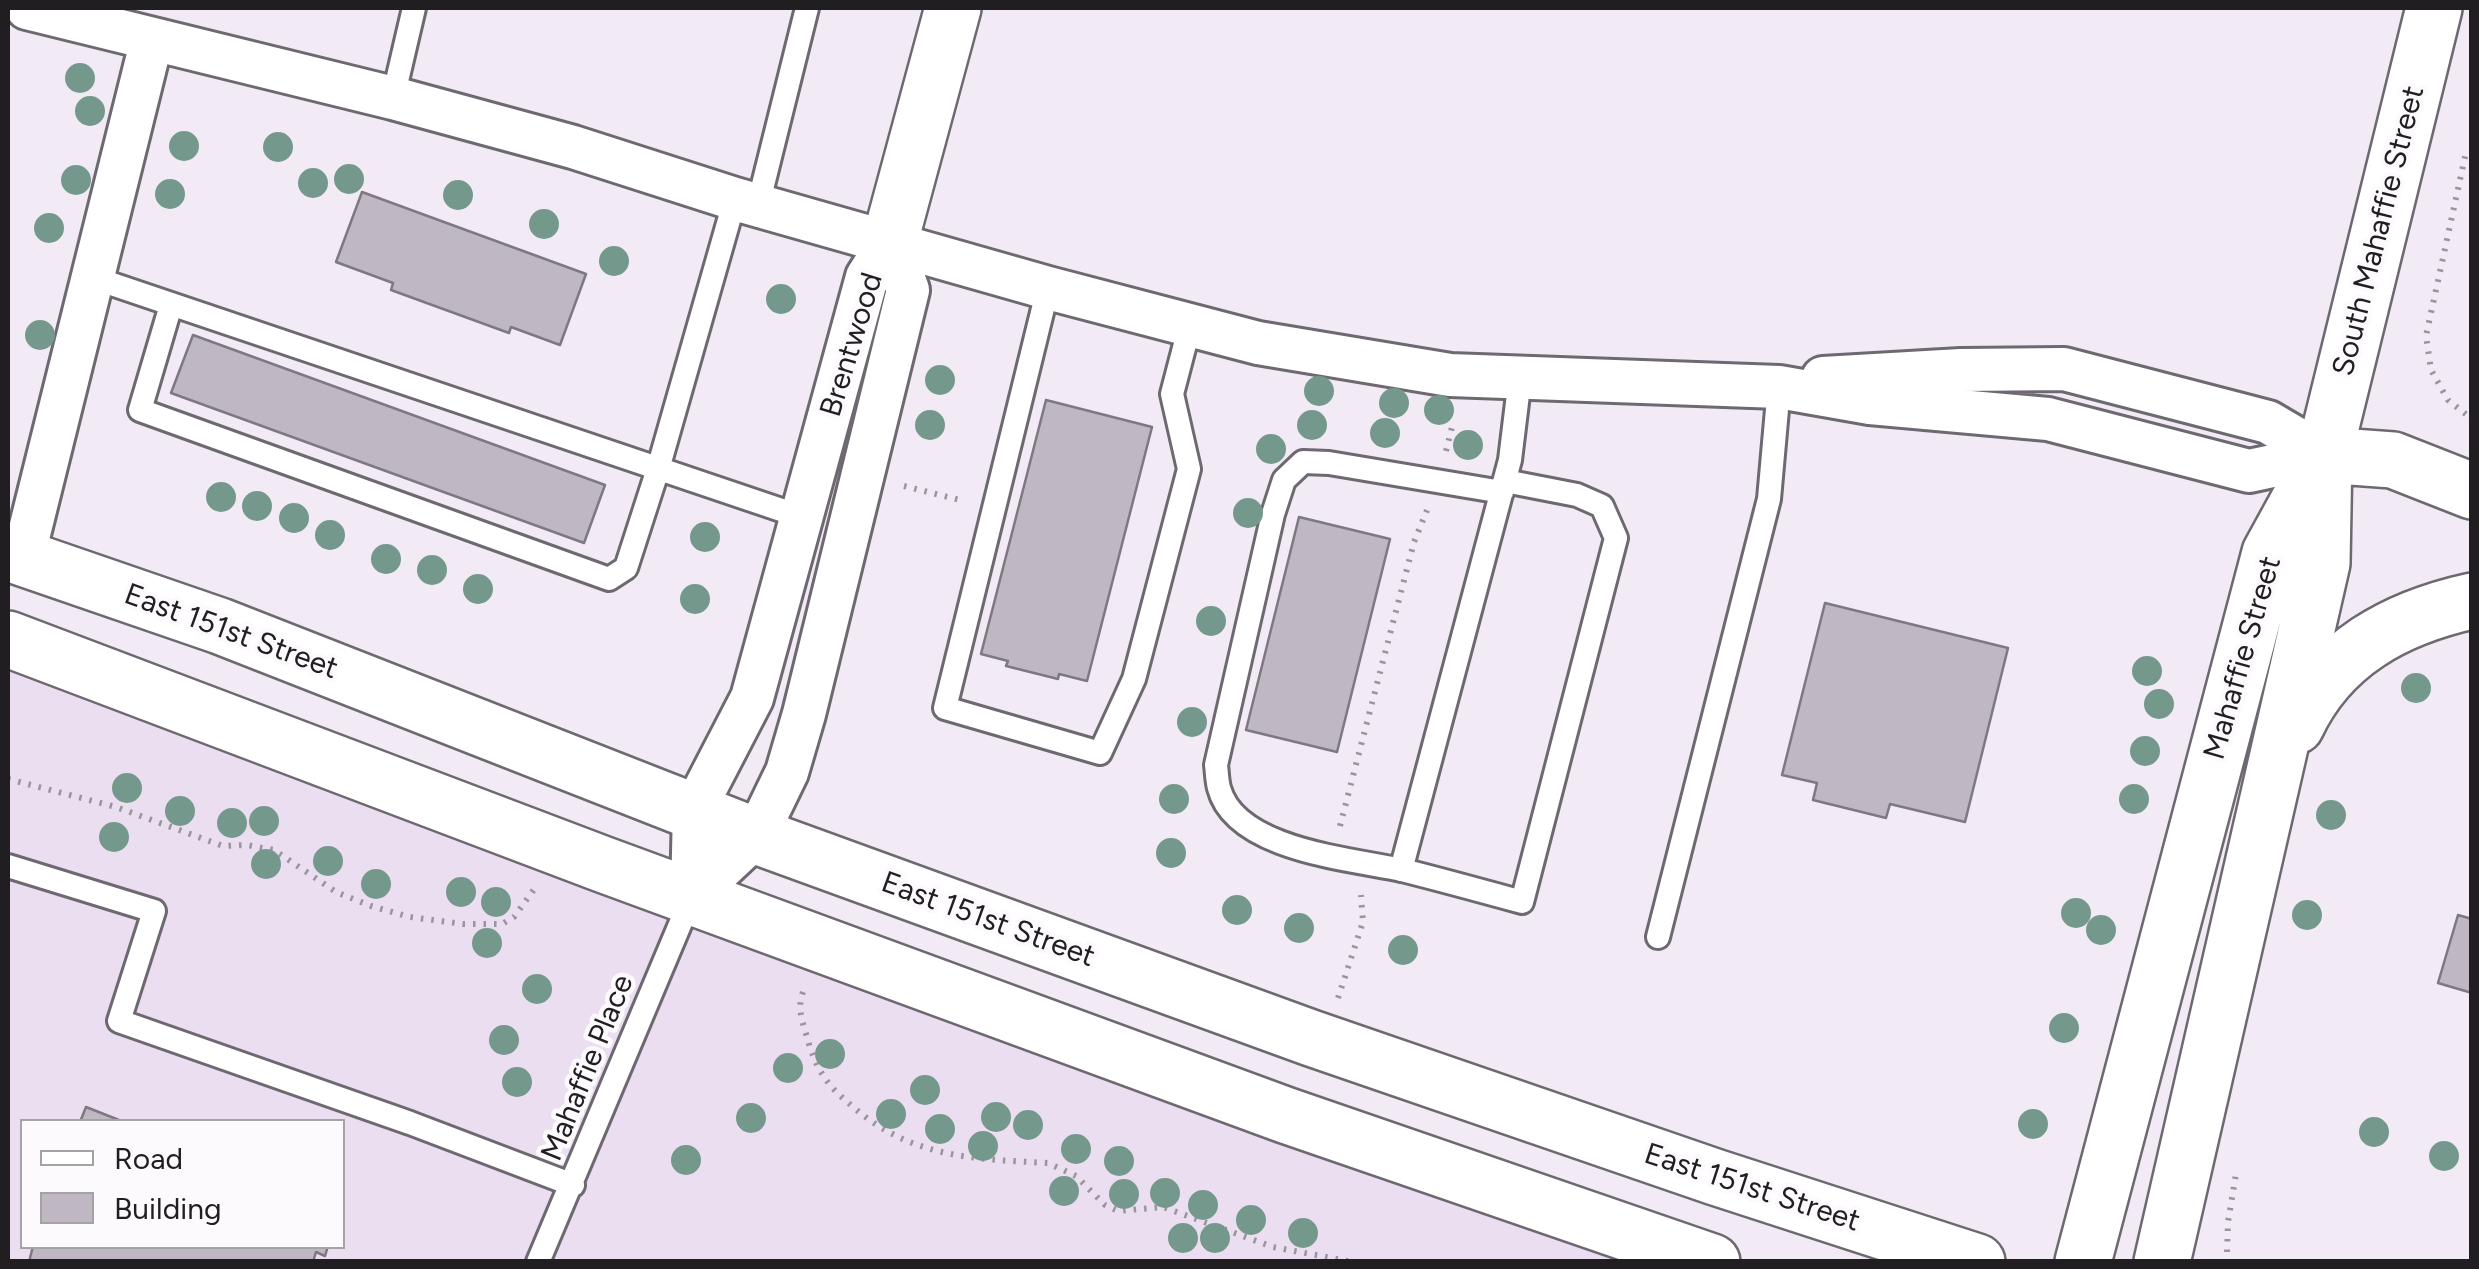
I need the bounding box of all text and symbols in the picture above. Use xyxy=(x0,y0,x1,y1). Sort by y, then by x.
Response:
street label: South Mahaffie Street xyxy=(2326,82,2432,380)
street label: Brentwood xyxy=(813,269,891,421)
street label: Mahaffie Street xyxy=(2197,552,2289,764)
street label: East 151st Street xyxy=(119,577,343,687)
street label: East 151st Street xyxy=(876,865,1100,975)
street label: Mahaffie Place xyxy=(534,970,642,1166)
legend xyxy=(20,1119,345,1249)
street label: East 151st Street xyxy=(1640,1136,1864,1240)
text: Road xyxy=(114,1140,183,1177)
text: Building xyxy=(114,1190,222,1227)

